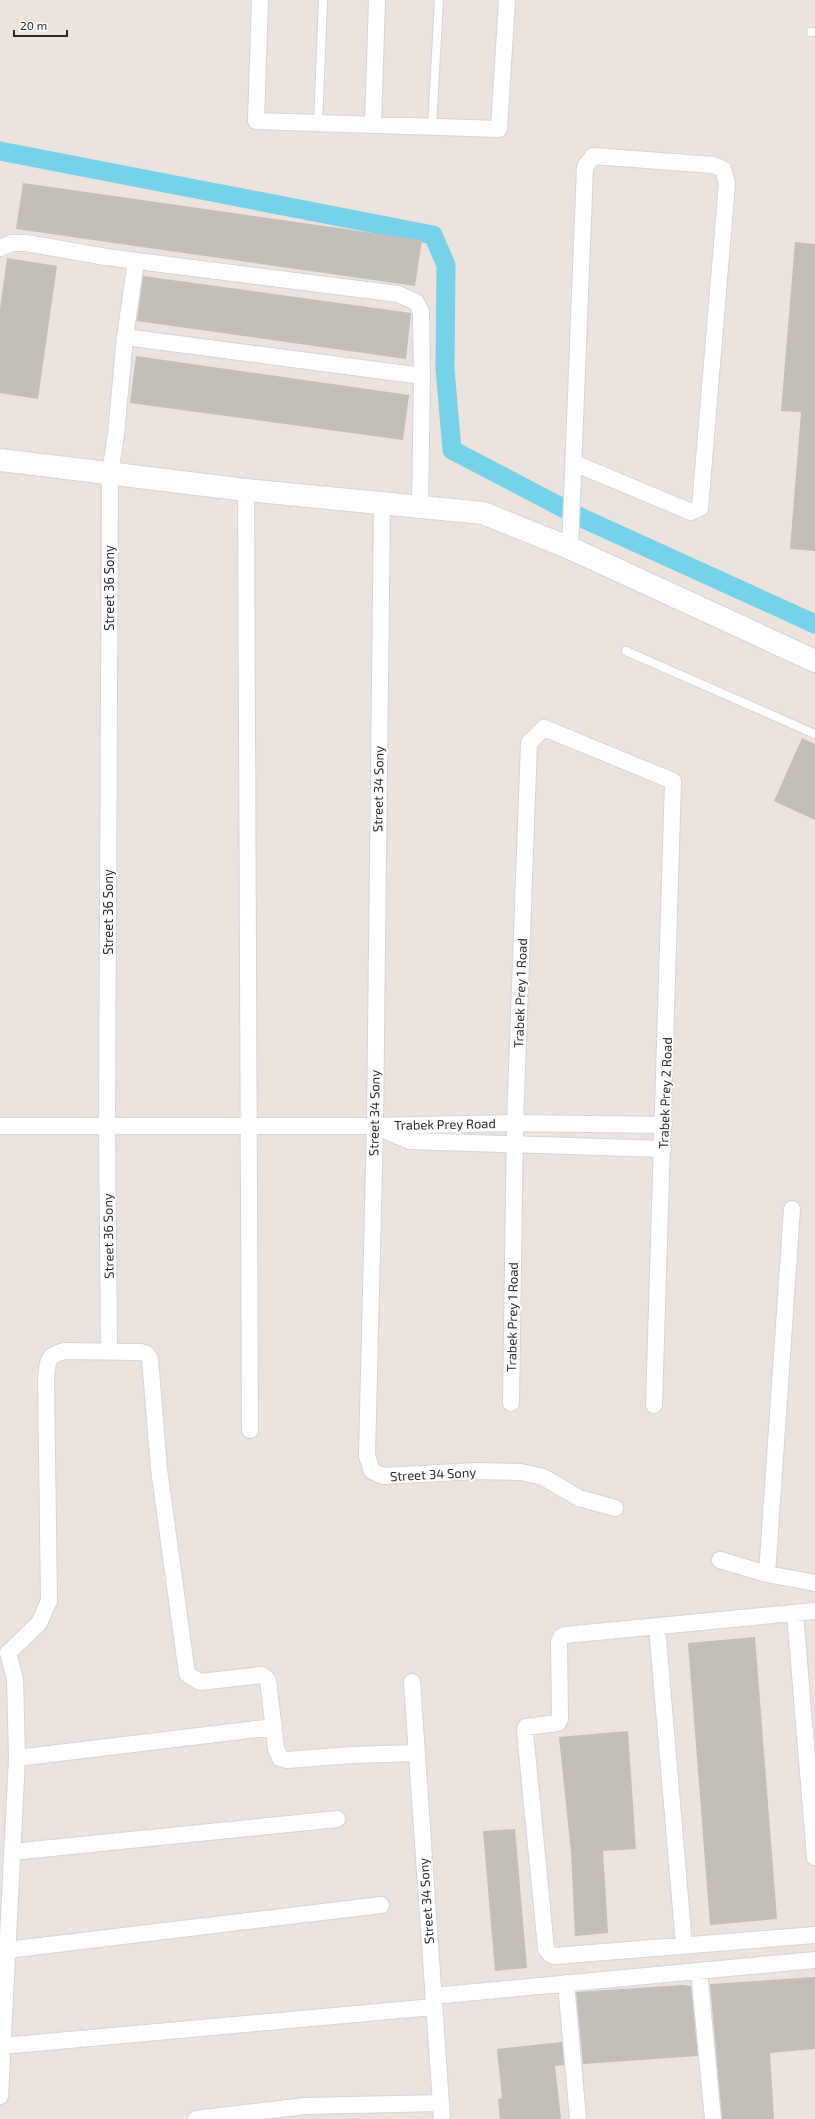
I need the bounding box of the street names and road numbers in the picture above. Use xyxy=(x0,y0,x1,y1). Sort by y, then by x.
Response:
street label: Street 36 Sony xyxy=(101,545,117,631)
street label: Street 34 Sony xyxy=(369,746,387,832)
street label: Street 36 Sony xyxy=(100,869,116,955)
street label: Trabek Prey 1 Road xyxy=(510,938,530,1048)
street label: Trabek Prey 2 Road xyxy=(655,1037,675,1149)
street label: Street 34 Sony xyxy=(365,1070,383,1156)
street label: Trabek Prey Road xyxy=(394,1115,496,1133)
street label: Street 36 Sony xyxy=(99,1193,117,1279)
street label: Trabek Prey 1 Road xyxy=(503,1262,521,1372)
street label: Street 34 Sony xyxy=(390,1464,477,1484)
street label: Street 34 Sony xyxy=(415,1857,437,1945)

